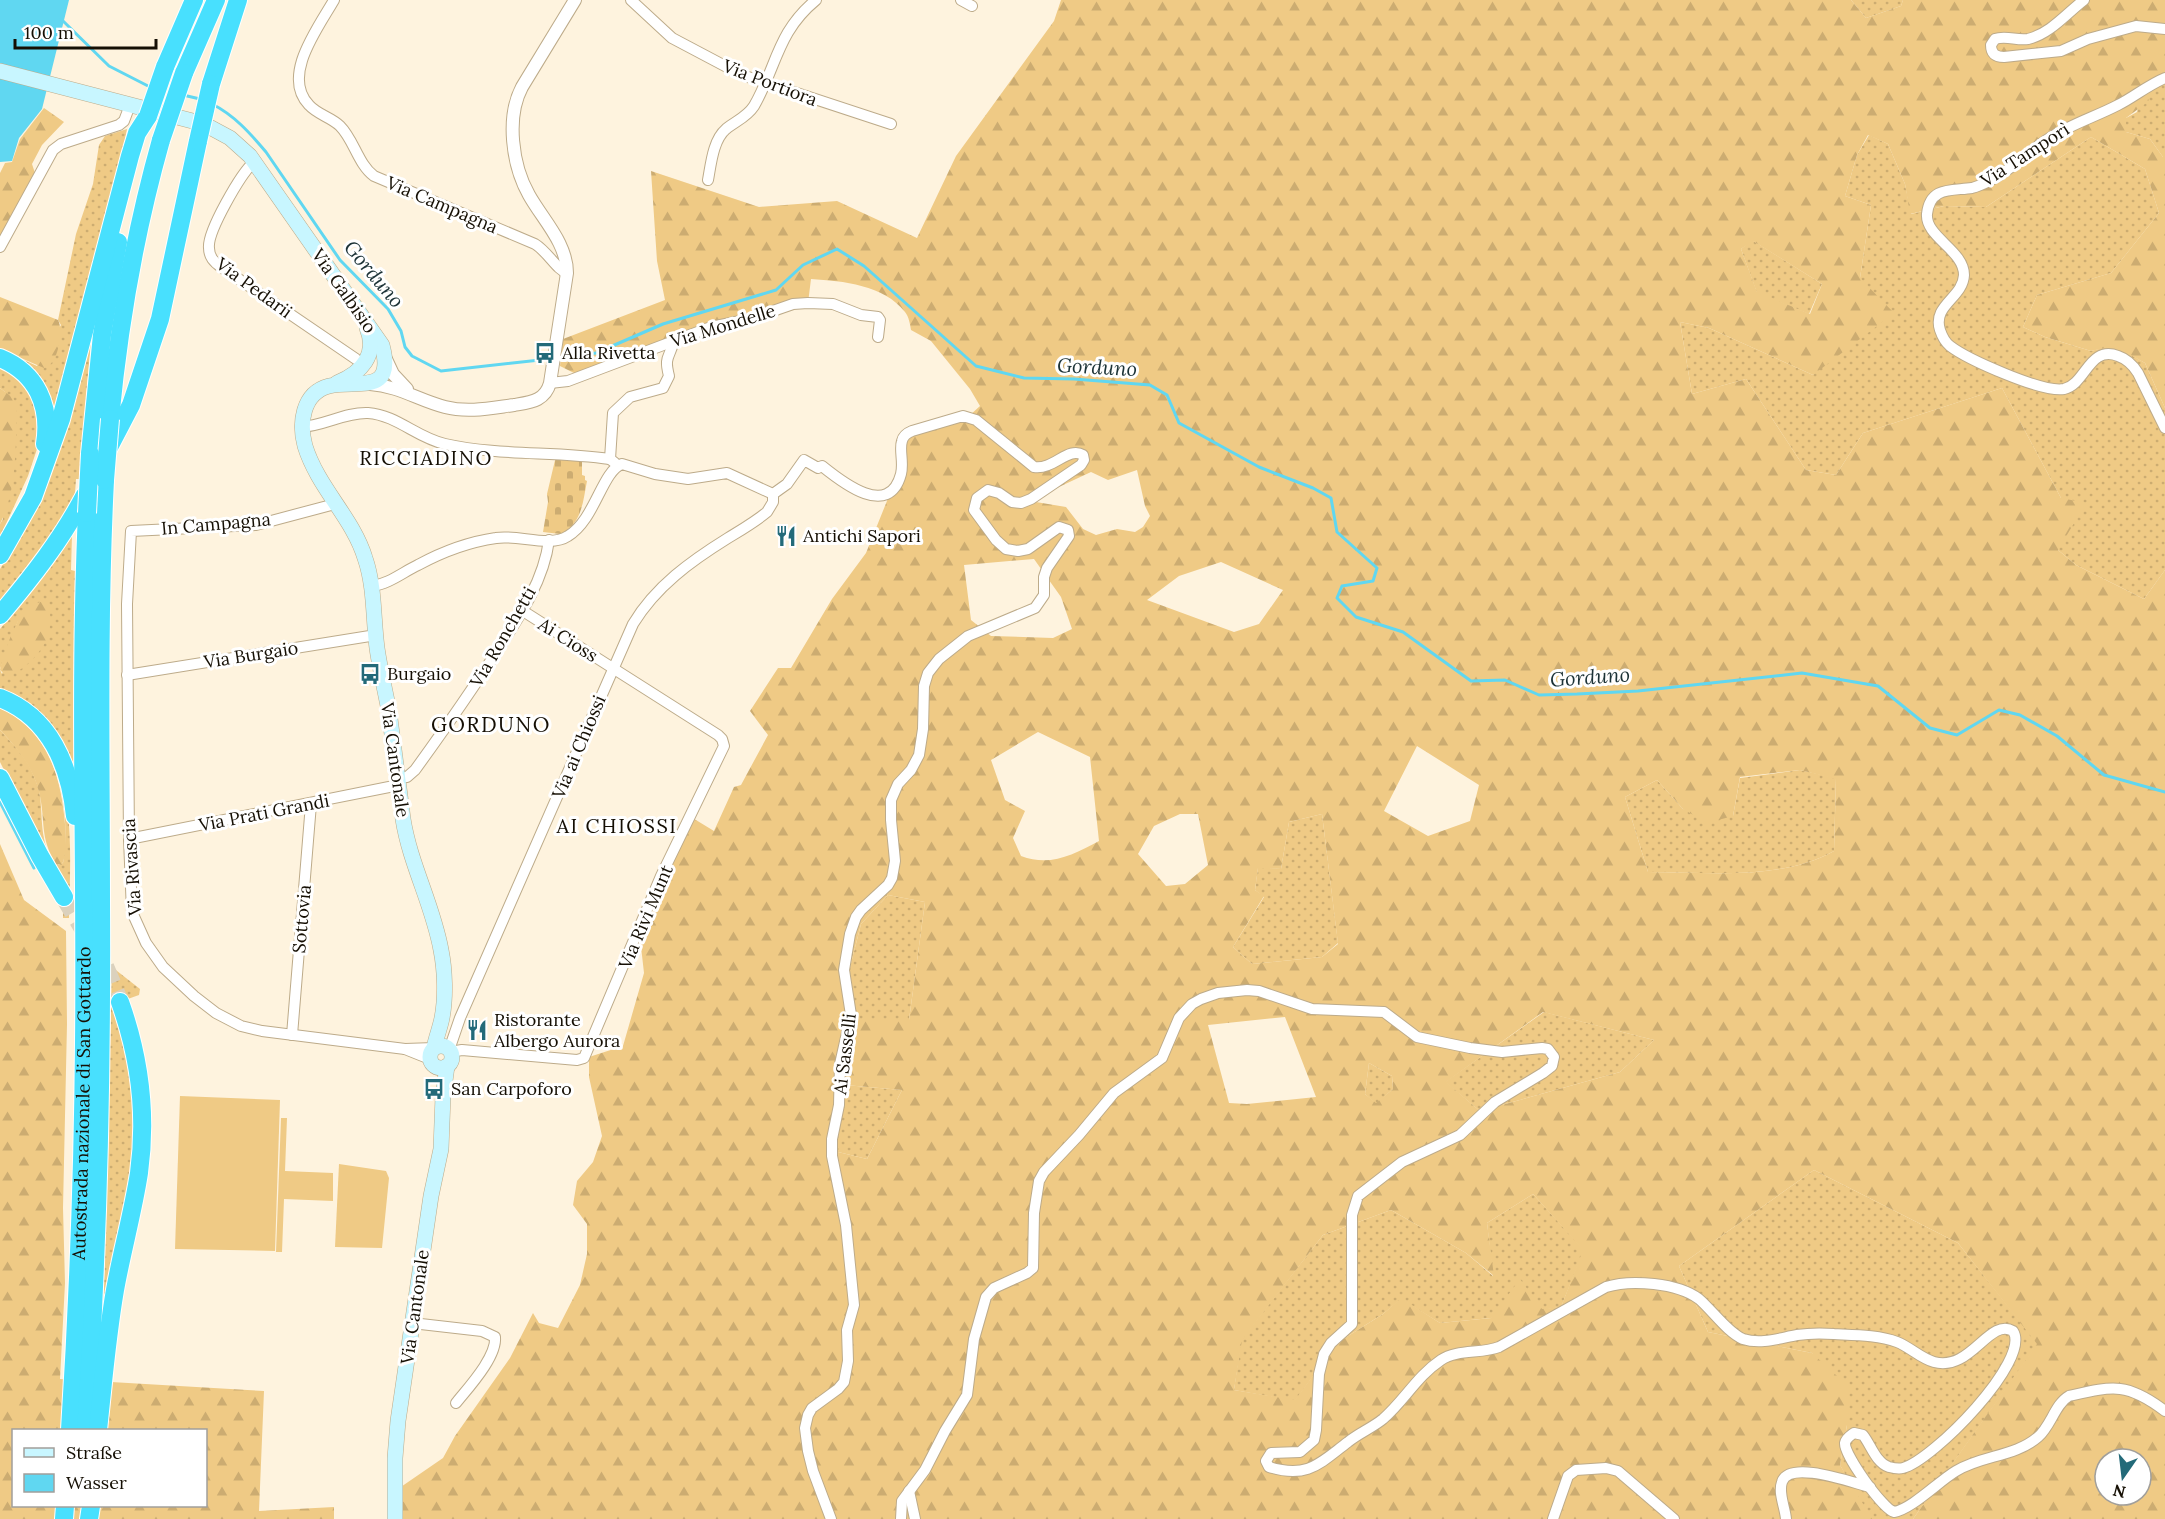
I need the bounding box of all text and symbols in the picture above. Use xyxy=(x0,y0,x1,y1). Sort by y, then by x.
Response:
scale bar xyxy=(15,12,156,50)
text: 100 m xyxy=(24,21,74,44)
street label: Via Portiora xyxy=(719,54,821,111)
street label: Via Tamporì xyxy=(1975,117,2073,192)
street label: Via Campagna xyxy=(382,170,501,238)
water label: Gorduno xyxy=(339,235,410,312)
street label: Via Galbisio xyxy=(306,243,382,337)
street label: Via Pedarii xyxy=(211,252,297,323)
street label: Via Mondelle xyxy=(667,299,778,353)
bus stop icon: Alla Rivetta xyxy=(533,341,557,365)
place label: Alla Rivetta xyxy=(561,341,655,364)
water label: Gorduno xyxy=(1056,352,1138,381)
district label: RICCIADINO xyxy=(359,445,493,470)
street label: In Campagna xyxy=(160,507,272,540)
restaurant icon: Antichi Sapori xyxy=(774,524,798,548)
place label: Antichi Sapori xyxy=(802,524,921,547)
street label: Via Ronchetti xyxy=(464,582,541,692)
street label: Ai Cioss xyxy=(533,612,602,667)
street label: Via Burgaio xyxy=(201,636,300,673)
water label: Gorduno xyxy=(1549,661,1631,692)
bus stop icon: Burgaio xyxy=(358,662,382,686)
place label: Burgaio xyxy=(387,662,451,685)
street label: Via ai Chiossi xyxy=(546,692,611,803)
street label: Via Cantonale xyxy=(376,700,415,819)
district label: GORDUNO xyxy=(431,711,551,738)
street label: Via Prati Grandi xyxy=(196,789,331,837)
district label: AI CHIOSSI xyxy=(556,813,677,838)
street label: Via Rivascia xyxy=(117,818,146,917)
street label: Via Rivi Munt xyxy=(613,861,678,973)
street label: Sottovia xyxy=(287,884,316,954)
street label: Autostrada nazionale di San Gottardo xyxy=(67,946,95,1262)
place label: Ristorante Albergo Aurora xyxy=(493,1008,620,1052)
street label: Ai Sasselli xyxy=(828,1012,861,1097)
restaurant icon: Ristorante Albergo Aurora xyxy=(465,1018,489,1042)
bus stop icon: San Carpoforo xyxy=(422,1077,446,1101)
place label: San Carpoforo xyxy=(451,1077,572,1100)
street label: Via Cantonale xyxy=(395,1248,434,1367)
legend xyxy=(12,1429,207,1507)
text: Straße xyxy=(66,1441,122,1464)
north arrow xyxy=(2093,1447,2153,1507)
text: Wasser xyxy=(66,1471,127,1494)
text: N xyxy=(2111,1480,2128,1503)

